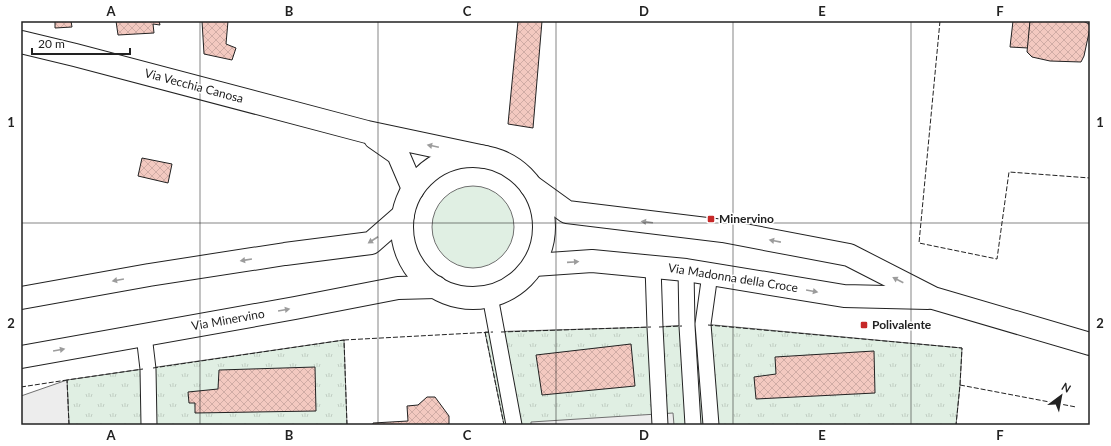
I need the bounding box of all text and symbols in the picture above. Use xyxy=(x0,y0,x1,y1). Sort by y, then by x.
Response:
text: A xyxy=(105,3,116,19)
text: B xyxy=(285,3,294,19)
text: C xyxy=(463,3,472,19)
text: D xyxy=(639,3,649,19)
text: E xyxy=(818,3,826,19)
text: F xyxy=(996,3,1004,19)
scale bar xyxy=(32,30,130,56)
text: 20 m xyxy=(38,36,65,51)
street label: Via Vecchia Canosa xyxy=(143,65,245,106)
text: 1 xyxy=(7,114,15,130)
text: 1 xyxy=(1096,114,1104,130)
one-way arrow xyxy=(427,143,439,149)
place label: Minervino xyxy=(719,211,774,226)
marker: Minervino xyxy=(706,214,716,224)
one-way arrow xyxy=(641,219,653,225)
one-way arrow xyxy=(368,236,379,244)
one-way arrow xyxy=(769,238,781,244)
one-way arrow xyxy=(240,257,252,263)
one-way arrow xyxy=(567,259,580,265)
street label: Via Madonna della Croce xyxy=(667,260,799,295)
one-way arrow xyxy=(892,277,904,283)
one-way arrow xyxy=(111,278,124,284)
one-way arrow xyxy=(806,288,819,294)
street label: Via Minervino xyxy=(190,306,266,333)
one-way arrow xyxy=(278,307,290,313)
text: 2 xyxy=(7,315,15,331)
text: 2 xyxy=(1096,315,1104,331)
place label: Polivalente xyxy=(872,317,932,332)
marker: Polivalente xyxy=(859,320,869,330)
one-way arrow xyxy=(53,347,65,353)
north arrow xyxy=(1041,376,1081,416)
text: N xyxy=(1060,379,1074,395)
text: A xyxy=(105,427,116,443)
text: B xyxy=(285,427,294,443)
text: C xyxy=(463,427,472,443)
text: D xyxy=(639,427,649,443)
text: E xyxy=(818,427,826,443)
text: F xyxy=(996,427,1004,443)

